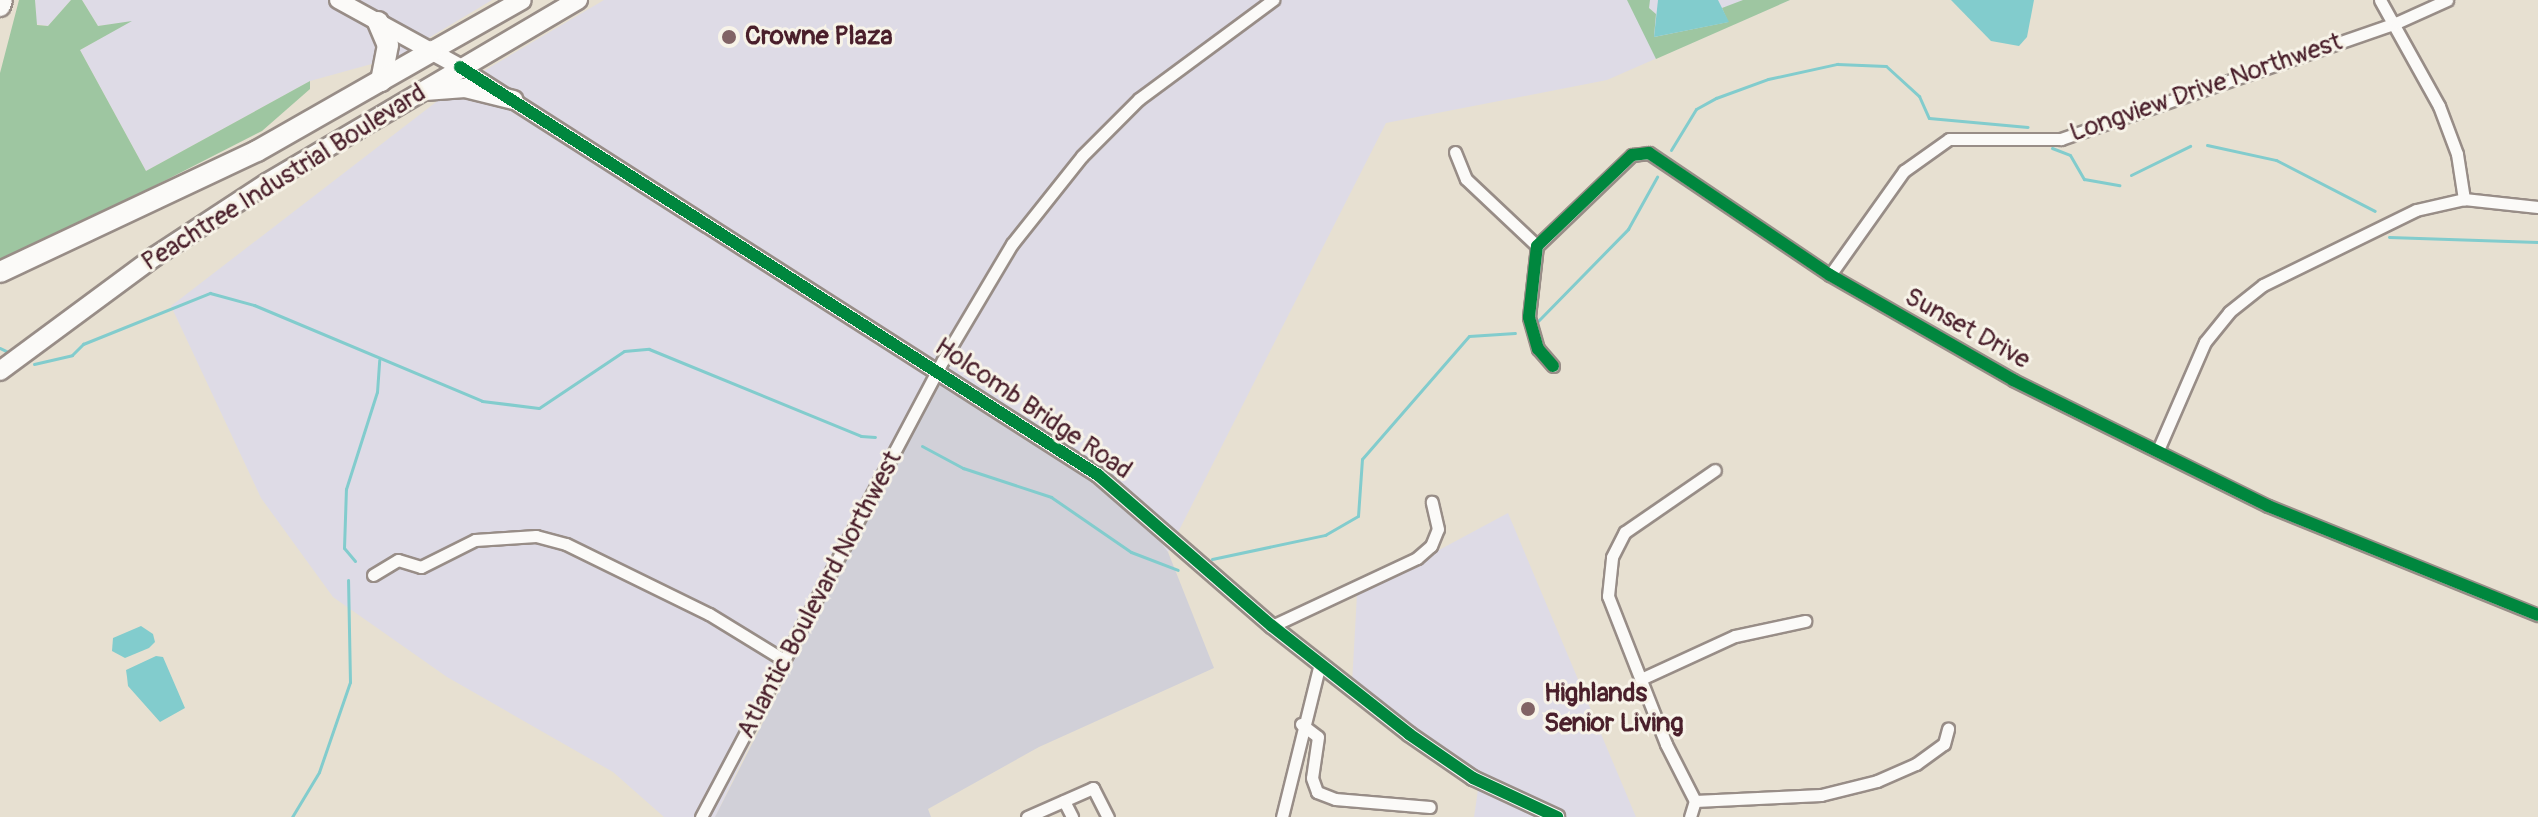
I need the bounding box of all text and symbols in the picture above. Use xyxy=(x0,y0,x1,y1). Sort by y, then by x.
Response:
place label: Crowne Plaza xyxy=(745,21,892,53)
street label: Longview Drive Northwest xyxy=(2066,27,2346,149)
marker: Crowne Plaza xyxy=(720,28,738,46)
street label: Peachtree Industrial Boulevard xyxy=(136,78,432,278)
street label: Sunset Drive xyxy=(1899,282,2035,376)
street label: Holcomb Bridge Road xyxy=(928,331,1138,487)
street label: Atlantic Boulevard Northwest xyxy=(731,446,909,744)
place label: Highlands Senior Living xyxy=(1544,678,1684,740)
marker: Highlands Senior Living xyxy=(1519,700,1537,718)

